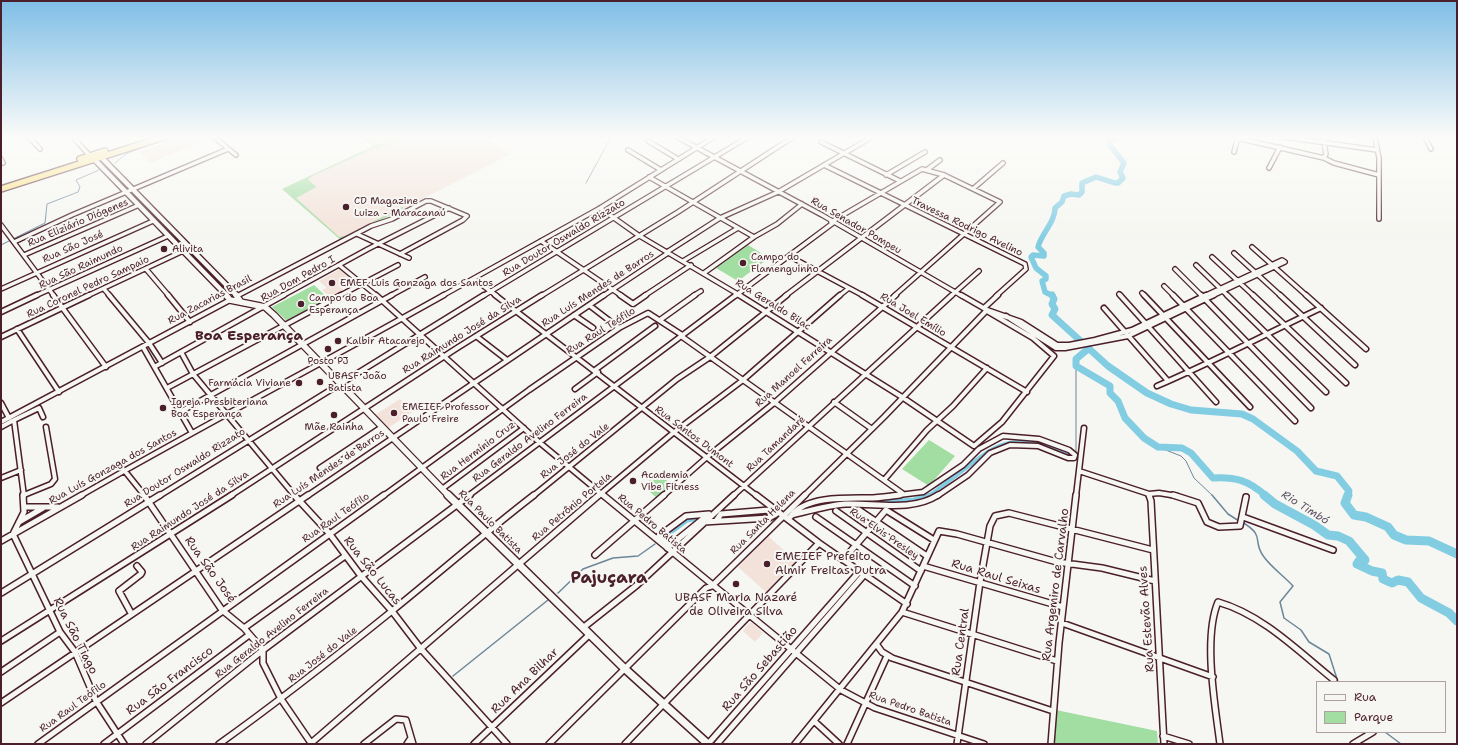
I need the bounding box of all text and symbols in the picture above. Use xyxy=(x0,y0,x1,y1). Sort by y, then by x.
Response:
place label: CD Magazine Luiza - Maracanaú xyxy=(354,195,446,218)
street label: Rua Senador Pompeu xyxy=(809,195,903,257)
street label: Travessa Rodrigo Avelino xyxy=(909,195,1025,259)
street label: Rua Eliziário Diógenes xyxy=(26,196,130,250)
street label: Rua Doutor Oswaldo Rizzato xyxy=(501,197,627,279)
marker: CD Magazine Luiza - Maracanaú xyxy=(341,202,351,212)
street label: Rua São José xyxy=(41,228,105,266)
street label: Rua São Raimundo xyxy=(37,242,125,292)
place label: Alivita xyxy=(172,243,203,255)
marker: Alivita xyxy=(159,244,169,254)
street label: Rua Luís Mendes de Barros xyxy=(539,248,657,330)
place label: Campo do Flamenguinho xyxy=(751,251,818,274)
street label: Rua Coronel Pedro Sampaio xyxy=(25,253,151,321)
street label: Rua Dom Pedro I xyxy=(259,254,337,304)
marker: Campo do Flamenguinho xyxy=(738,258,748,268)
street label: Rua Zacarias Brasil xyxy=(166,273,254,327)
place label: EMEF Luis Gonzaga dos Santos xyxy=(340,277,493,289)
street label: Rua Geraldo Bilac xyxy=(733,277,813,333)
marker: EMEF Luis Gonzaga dos Santos xyxy=(327,278,337,288)
street label: Rua Joel Emílio xyxy=(878,291,948,339)
place label: Campo do Boa Esperança xyxy=(309,292,379,316)
street label: Rua Raimundo José da Silva xyxy=(400,293,524,377)
marker: Campo do Boa Esperança xyxy=(296,299,306,309)
street label: Rua Raul Teófilo xyxy=(564,305,638,357)
district label: Boa Esperança xyxy=(195,328,303,344)
street label: Rua Manoel Ferreira xyxy=(753,334,835,410)
place label: Kalbir Atacarejo xyxy=(346,335,425,347)
marker: Kalbir Atacarejo xyxy=(333,336,343,346)
marker: Posto PJ xyxy=(323,344,333,354)
place label: Posto PJ xyxy=(307,355,349,367)
place label: UBASF João Batista xyxy=(328,370,387,394)
place label: Farmácia Viviane xyxy=(208,377,291,389)
marker: UBASF João Batista xyxy=(315,377,325,387)
marker: Farmácia Viviane xyxy=(294,378,304,388)
street label: Rua Geraldo Avelino Ferreira xyxy=(470,391,590,485)
place label: Igreja Presbiteriana Boa Esperança xyxy=(171,396,268,420)
place label: EMEIEF Professor Paulo Freire xyxy=(402,401,490,424)
marker: Igreja Presbiteriana Boa Esperança xyxy=(158,403,168,413)
street label: Rua Santos Dumont xyxy=(652,404,736,470)
marker: EMEIEF Professor Paulo Freire xyxy=(389,408,399,418)
marker: Mãe Rainha xyxy=(329,410,339,420)
street label: Rua Tamandaré xyxy=(744,414,808,474)
street label: Rua Hermínio Cruz xyxy=(438,419,518,483)
street label: Rua José do Vale xyxy=(538,420,612,482)
place label: Mãe Rainha xyxy=(305,421,363,433)
street label: Rua Doutor Oswaldo Rizzato xyxy=(122,426,248,510)
street label: Rua Luís Gonzaga dos Santos xyxy=(47,427,179,507)
street label: Rua Luís Mendes de Barros xyxy=(271,427,387,511)
street label: Rua Raimundo José da Silva xyxy=(129,468,251,554)
place label: Academia Vibe Fitness xyxy=(641,469,699,492)
street label: Rua Petrônio Portela xyxy=(530,470,614,544)
marker: Academia Vibe Fitness xyxy=(628,476,638,486)
street label: Rua Santa Helena xyxy=(728,487,798,557)
street label: Rua Paulo Batista xyxy=(456,488,524,556)
water label: Rio Timbó xyxy=(1279,488,1331,528)
street label: Rua Raul Teófilo xyxy=(300,490,372,546)
street label: Rua Pedro Batista xyxy=(615,492,689,556)
street label: Rua Elvis Presley xyxy=(847,506,921,562)
street label: Rua Argemiro de Carvalho xyxy=(1039,508,1073,662)
street label: Rua São José xyxy=(181,534,239,606)
street label: Rua São Lucas xyxy=(340,534,404,608)
place label: EMEIEF Prefeito Almir Freitas Dutra xyxy=(775,550,886,578)
street label: Rua Raul Seixas xyxy=(950,557,1042,597)
marker: EMEIEF Prefeito Almir Freitas Dutra xyxy=(762,559,772,569)
street label: Rua Estevão Alves xyxy=(1136,565,1158,673)
district label: Pajuçara xyxy=(570,569,648,589)
marker: UBASF Maria Nazaré de Oliveira Silva xyxy=(731,579,741,589)
street label: Rua Geraldo Avelino Ferreira xyxy=(213,585,331,681)
place label: UBASF Maria Nazaré de Oliveira Silva xyxy=(675,591,797,619)
street label: Rua São Tiago xyxy=(50,595,100,677)
street label: Rua Central xyxy=(949,607,973,677)
street label: Rua José do Vale xyxy=(286,624,360,686)
street label: Rua São Sebastião xyxy=(719,624,801,714)
street label: Rua São Francisco xyxy=(124,644,216,718)
street label: Rua Ana Bilhar xyxy=(488,645,562,717)
street label: Rua Raul Teófilo xyxy=(37,679,109,735)
legend xyxy=(1316,681,1446,733)
street label: Rua Pedro Batista xyxy=(867,689,953,729)
text: Rua xyxy=(1354,689,1376,705)
text: Parque xyxy=(1354,709,1393,725)

